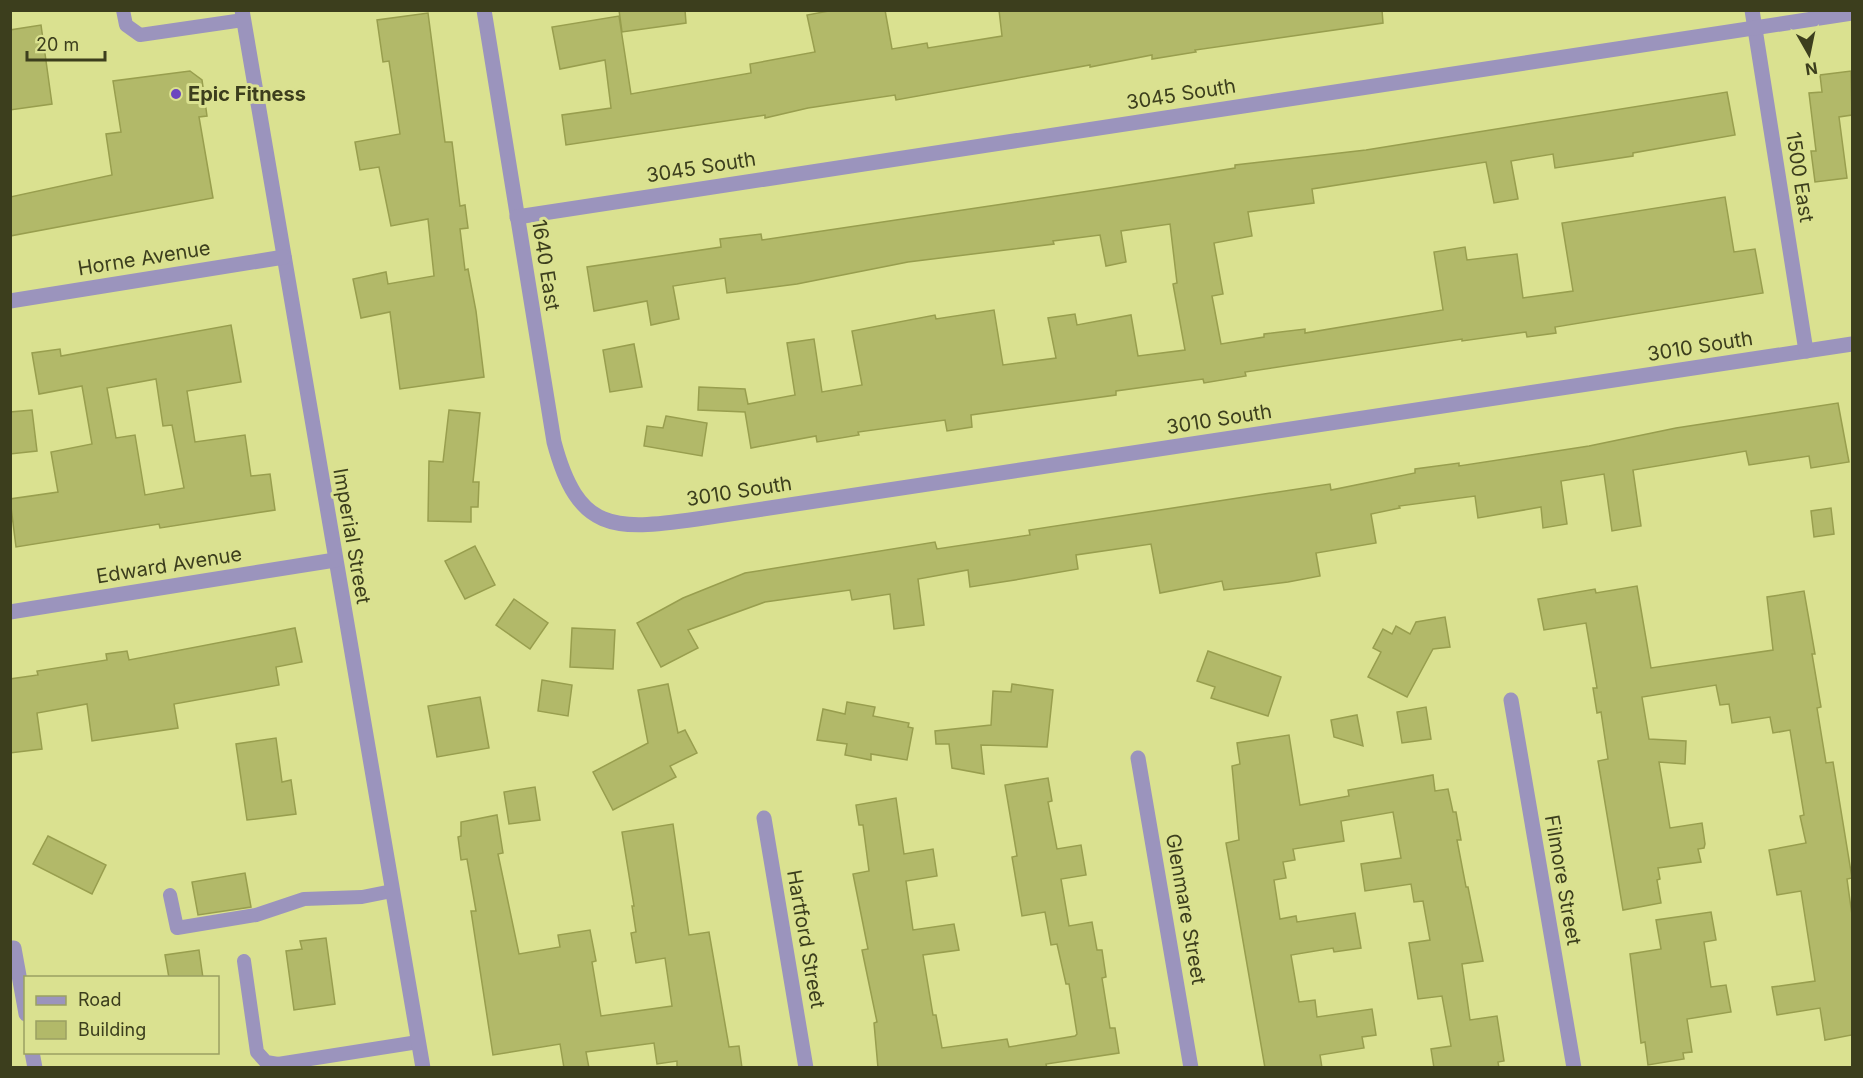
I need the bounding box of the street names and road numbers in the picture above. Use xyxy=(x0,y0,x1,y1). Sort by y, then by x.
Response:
street label: 3045 South xyxy=(1124,73,1238,115)
street label: 1500 East xyxy=(1781,130,1819,225)
street label: 3045 South xyxy=(644,146,758,188)
street label: 1640 East xyxy=(527,218,565,313)
street label: Horne Avenue xyxy=(76,236,212,280)
street label: 3010 South xyxy=(1646,326,1754,366)
street label: 3010 South xyxy=(1165,399,1273,439)
street label: Imperial Street xyxy=(328,466,376,606)
street label: 3010 South xyxy=(685,471,793,511)
street label: Edward Avenue xyxy=(94,542,244,588)
street label: Filmore Street xyxy=(1540,813,1586,947)
street label: Glenmare Street xyxy=(1161,832,1211,987)
street label: Hartford Street xyxy=(782,868,830,1011)

